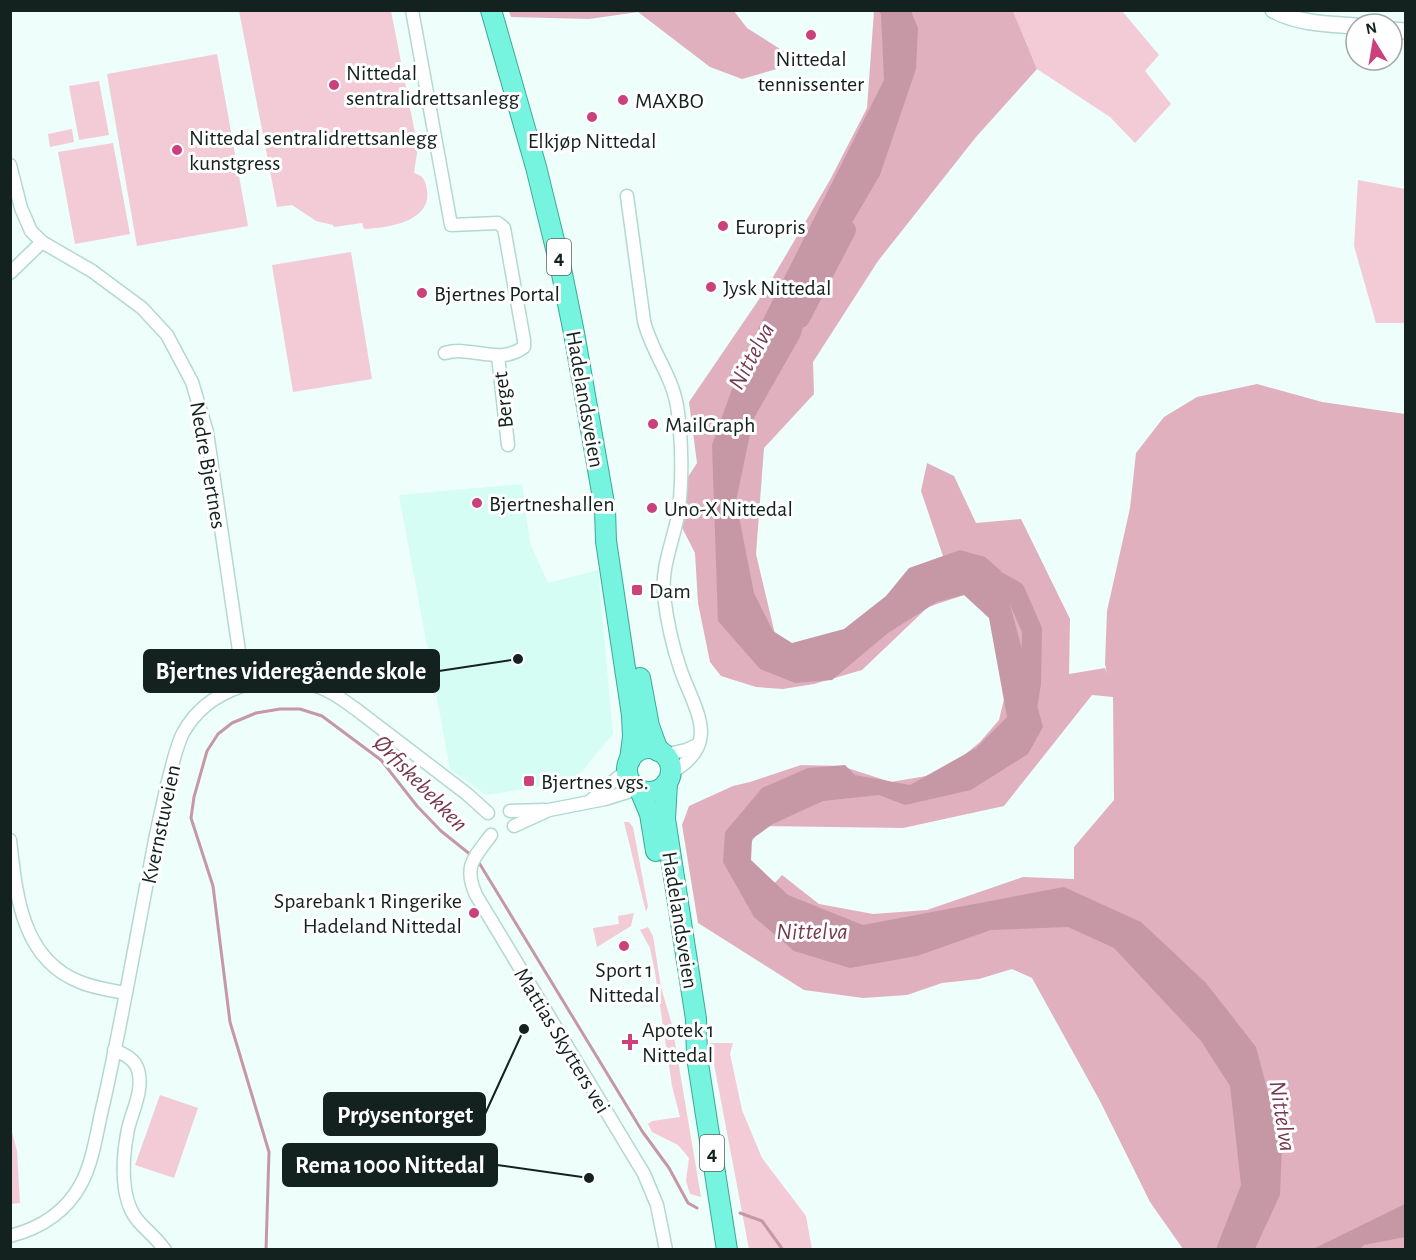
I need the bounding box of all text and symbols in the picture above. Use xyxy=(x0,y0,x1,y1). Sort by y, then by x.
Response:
north arrow xyxy=(1344,12,1404,72)
text: N xyxy=(1364,19,1378,37)
marker: Nittedal tennissenter xyxy=(804,28,818,42)
place label: Nittedal tennissenter xyxy=(758,48,864,95)
place label: Nittedal sentralidrettsanlegg xyxy=(346,62,520,109)
marker: Nittedal sentralidrettsanlegg xyxy=(327,78,341,92)
place label: MAXBO xyxy=(635,90,704,112)
marker: MAXBO xyxy=(616,93,630,107)
marker: Elkjøp Nittedal xyxy=(585,110,599,124)
place label: Nittedal sentralidrettsanlegg kunstgress xyxy=(189,127,437,174)
place label: Elkjøp Nittedal xyxy=(528,130,656,152)
marker: Nittedal sentralidrettsanlegg kunstgress xyxy=(170,143,184,157)
place label: Europris xyxy=(735,216,806,238)
marker: Europris xyxy=(716,219,730,233)
road number: 4 xyxy=(547,239,571,275)
place label: Jysk Nittedal xyxy=(723,277,832,299)
marker: Jysk Nittedal xyxy=(704,280,718,294)
place label: Bjertnes Portal xyxy=(434,283,560,305)
marker: Bjertnes Portal xyxy=(415,286,429,300)
water label: Nittelva xyxy=(725,319,779,394)
street label: Hadelandsveien xyxy=(562,329,608,469)
street label: Berget xyxy=(489,371,517,429)
street label: Nedre Bjertnes xyxy=(186,400,230,530)
place label: MailGraph xyxy=(665,414,756,436)
marker: MailGraph xyxy=(646,417,660,431)
place label: Bjertneshallen xyxy=(489,493,615,515)
marker: Bjertneshallen xyxy=(470,496,484,510)
place label: Uno-X Nittedal xyxy=(664,498,793,520)
marker: Uno-X Nittedal xyxy=(645,501,659,515)
place label: Dam xyxy=(649,580,691,602)
marker: Dam xyxy=(630,583,644,597)
callout: Bjertnes videregående skole xyxy=(144,650,439,692)
text: Bjertnes videregående skole xyxy=(156,660,426,684)
water label: Ørfiskebekken xyxy=(369,731,472,837)
street label: Kvernstuveien xyxy=(138,763,184,886)
place label: Bjertnes vgs. xyxy=(541,771,649,793)
marker: Bjertnes vgs. xyxy=(522,774,536,788)
street label: Hadelandsveien xyxy=(658,850,702,990)
place label: Sparebank 1 Ringerike Hadeland Nittedal xyxy=(274,890,462,937)
marker: Sparebank 1 Ringerike Hadeland Nittedal xyxy=(467,906,481,920)
water label: Nittelva xyxy=(776,920,848,944)
marker: Sport 1 Nittedal xyxy=(617,939,631,953)
place label: Sport 1 Nittedal xyxy=(588,959,660,1006)
street label: Mattias Skytters vei xyxy=(510,964,614,1117)
place label: Apotek 1 Nittedal xyxy=(642,1019,714,1066)
marker: Apotek 1 Nittedal xyxy=(623,1035,637,1049)
water label: Nittelva xyxy=(1265,1079,1299,1153)
callout: Prøysentorget xyxy=(324,1093,485,1135)
text: Prøysentorget xyxy=(337,1104,473,1128)
road number: 4 xyxy=(700,1135,724,1171)
callout: Rema 1000 Nittedal xyxy=(283,1144,497,1186)
text: Rema 1000 Nittedal xyxy=(295,1154,485,1178)

